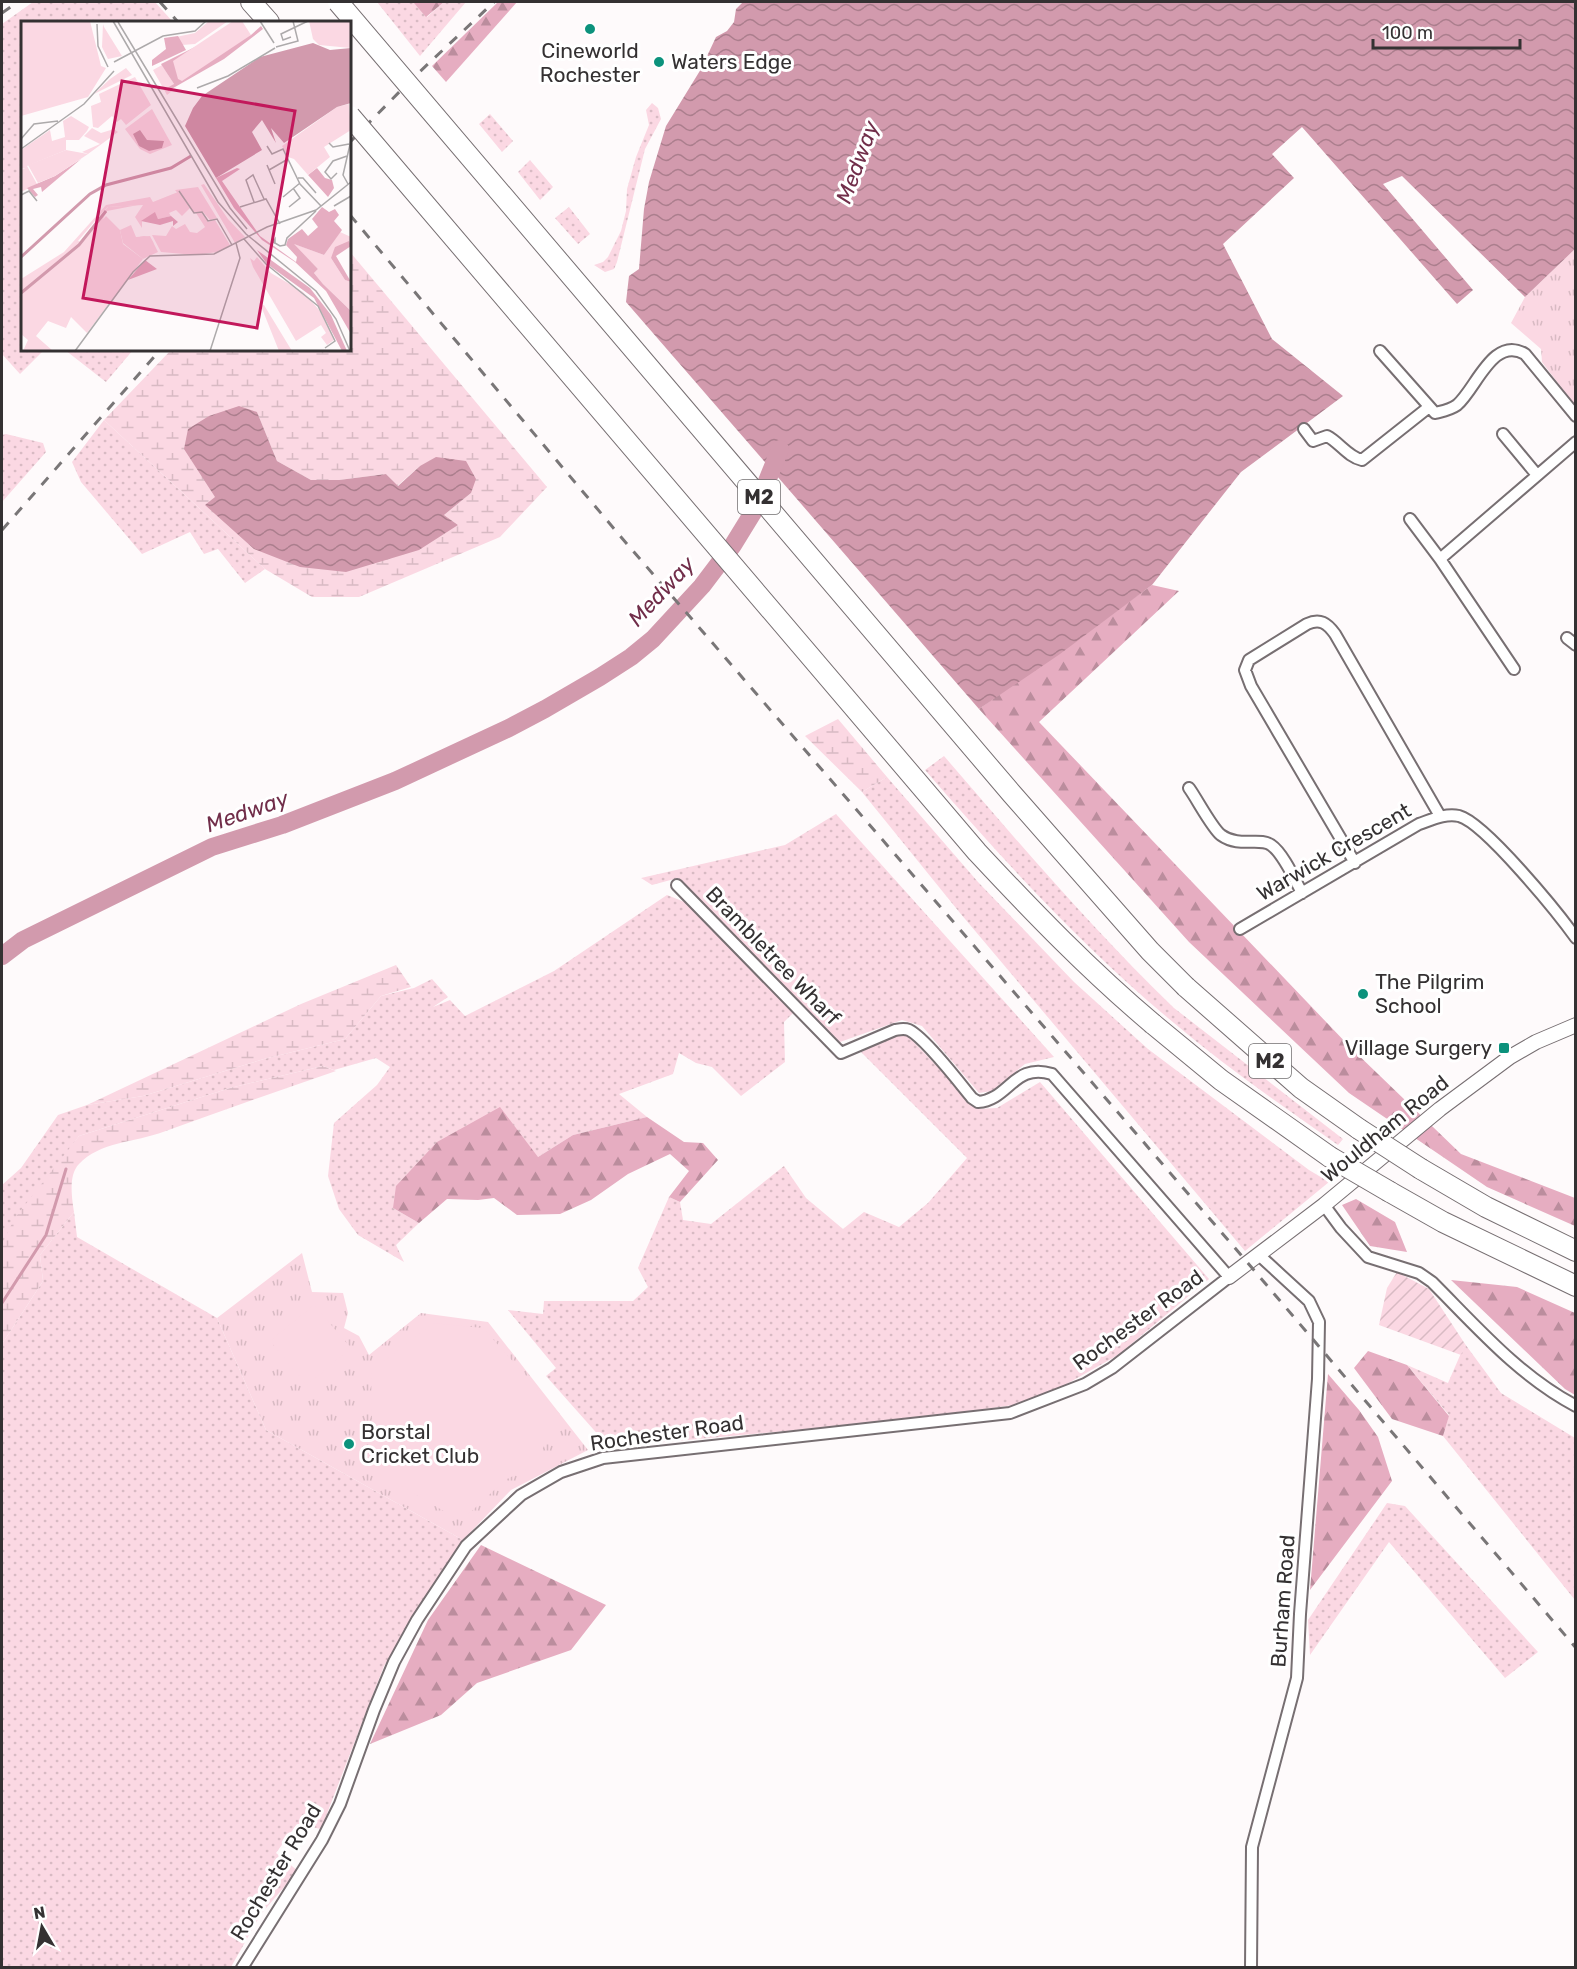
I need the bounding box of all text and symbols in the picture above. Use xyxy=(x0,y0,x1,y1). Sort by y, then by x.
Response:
scale bar xyxy=(1373,12,1520,50)
inset map xyxy=(21,21,351,351)
marker: Cineworld Rochester xyxy=(583,22,597,36)
text: 100 m xyxy=(1382,22,1433,44)
place label: Cineworld Rochester xyxy=(540,38,640,87)
place label: Waters Edge xyxy=(671,49,792,74)
marker: Waters Edge xyxy=(652,55,666,69)
water label: Medway xyxy=(830,117,885,207)
road number: M2 xyxy=(738,480,780,514)
water label: Medway xyxy=(622,550,701,632)
water label: Medway xyxy=(202,785,293,838)
street label: Warwick Crescent xyxy=(1252,797,1415,906)
street label: Brambletree Wharf xyxy=(701,881,846,1030)
place label: The Pilgrim School xyxy=(1375,969,1484,1018)
marker: The Pilgrim School xyxy=(1356,987,1370,1001)
place label: Village Surgery xyxy=(1345,1035,1492,1060)
marker: Village Surgery xyxy=(1497,1041,1511,1055)
road number: M2 xyxy=(1249,1044,1291,1078)
street label: Wouldham Road xyxy=(1316,1070,1453,1188)
street label: Rochester Road xyxy=(1068,1264,1208,1375)
street label: Rochester Road xyxy=(588,1409,745,1456)
place label: Borstal Cricket Club xyxy=(361,1419,479,1468)
marker: Borstal Cricket Club xyxy=(342,1437,356,1451)
street label: Burham Road xyxy=(1265,1534,1300,1668)
street label: Rochester Road xyxy=(225,1799,326,1945)
north arrow xyxy=(12,1897,72,1957)
text: N xyxy=(32,1902,47,1923)

